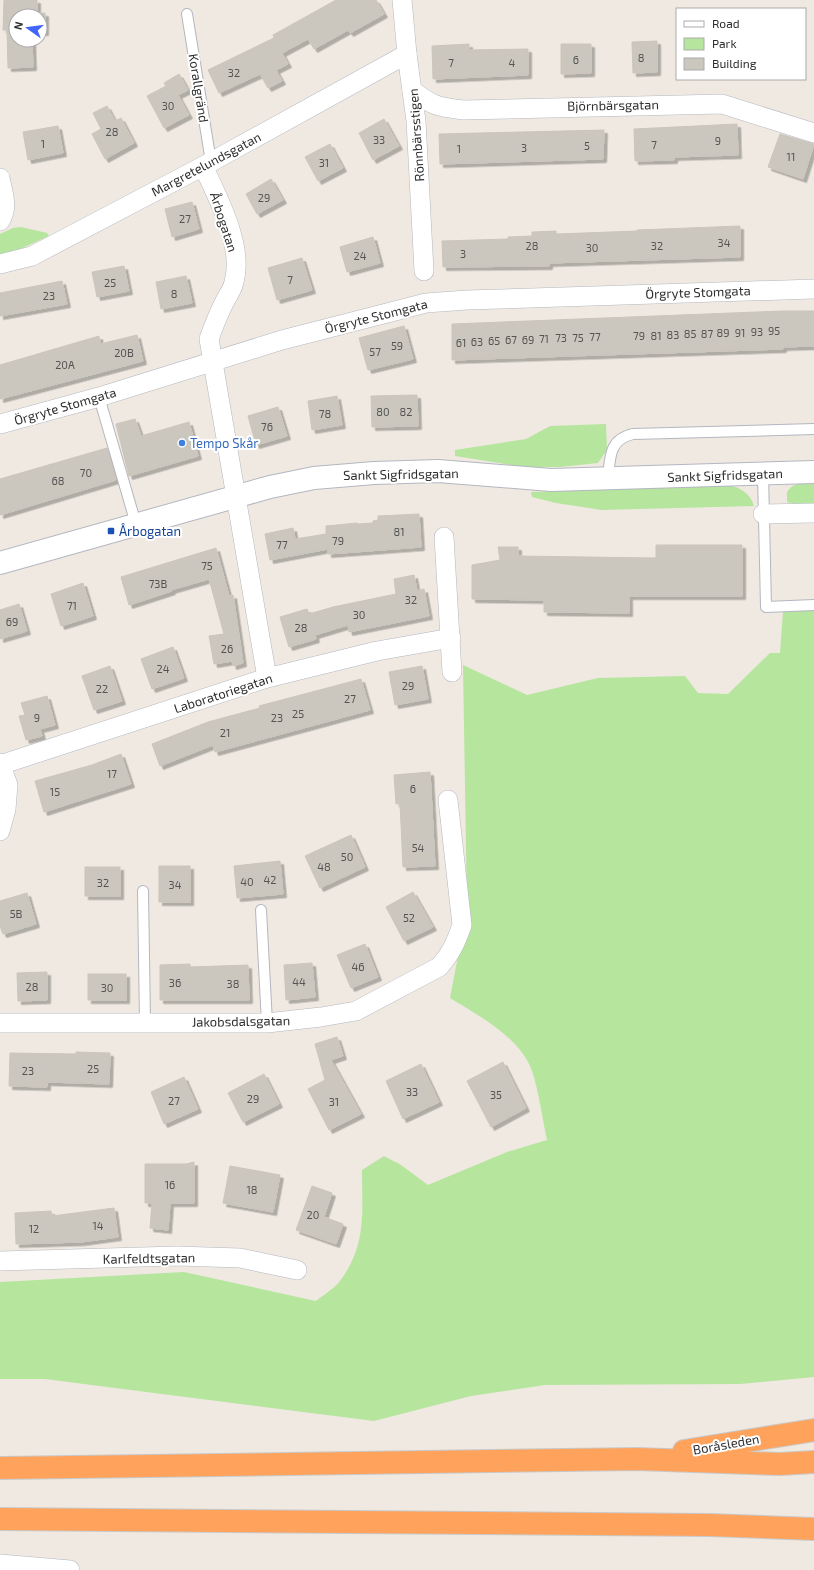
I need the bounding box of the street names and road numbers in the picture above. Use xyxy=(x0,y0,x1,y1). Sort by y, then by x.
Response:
street label: Korallgränd xyxy=(186,52,212,124)
street label: Rönnbärsstigen xyxy=(405,88,427,182)
street label: Björnbärsgatan xyxy=(567,96,659,114)
street label: Margretelundsgatan xyxy=(148,128,264,200)
street label: Årbogatan xyxy=(207,190,241,254)
street label: Örgryte Stomgata xyxy=(645,282,751,302)
street label: Örgryte Stomgata xyxy=(323,295,429,337)
street label: Örgryte Stomgata xyxy=(12,384,118,428)
street label: Sankt Sigfridsgatan xyxy=(343,465,459,483)
street label: Sankt Sigfridsgatan xyxy=(667,465,783,485)
street label: Laboratoriegatan xyxy=(172,670,274,716)
street label: Jakobsdalsgatan xyxy=(192,1012,290,1030)
street label: Karlfeldtsgatan xyxy=(103,1249,195,1267)
street label: Boråsleden xyxy=(692,1430,760,1458)

